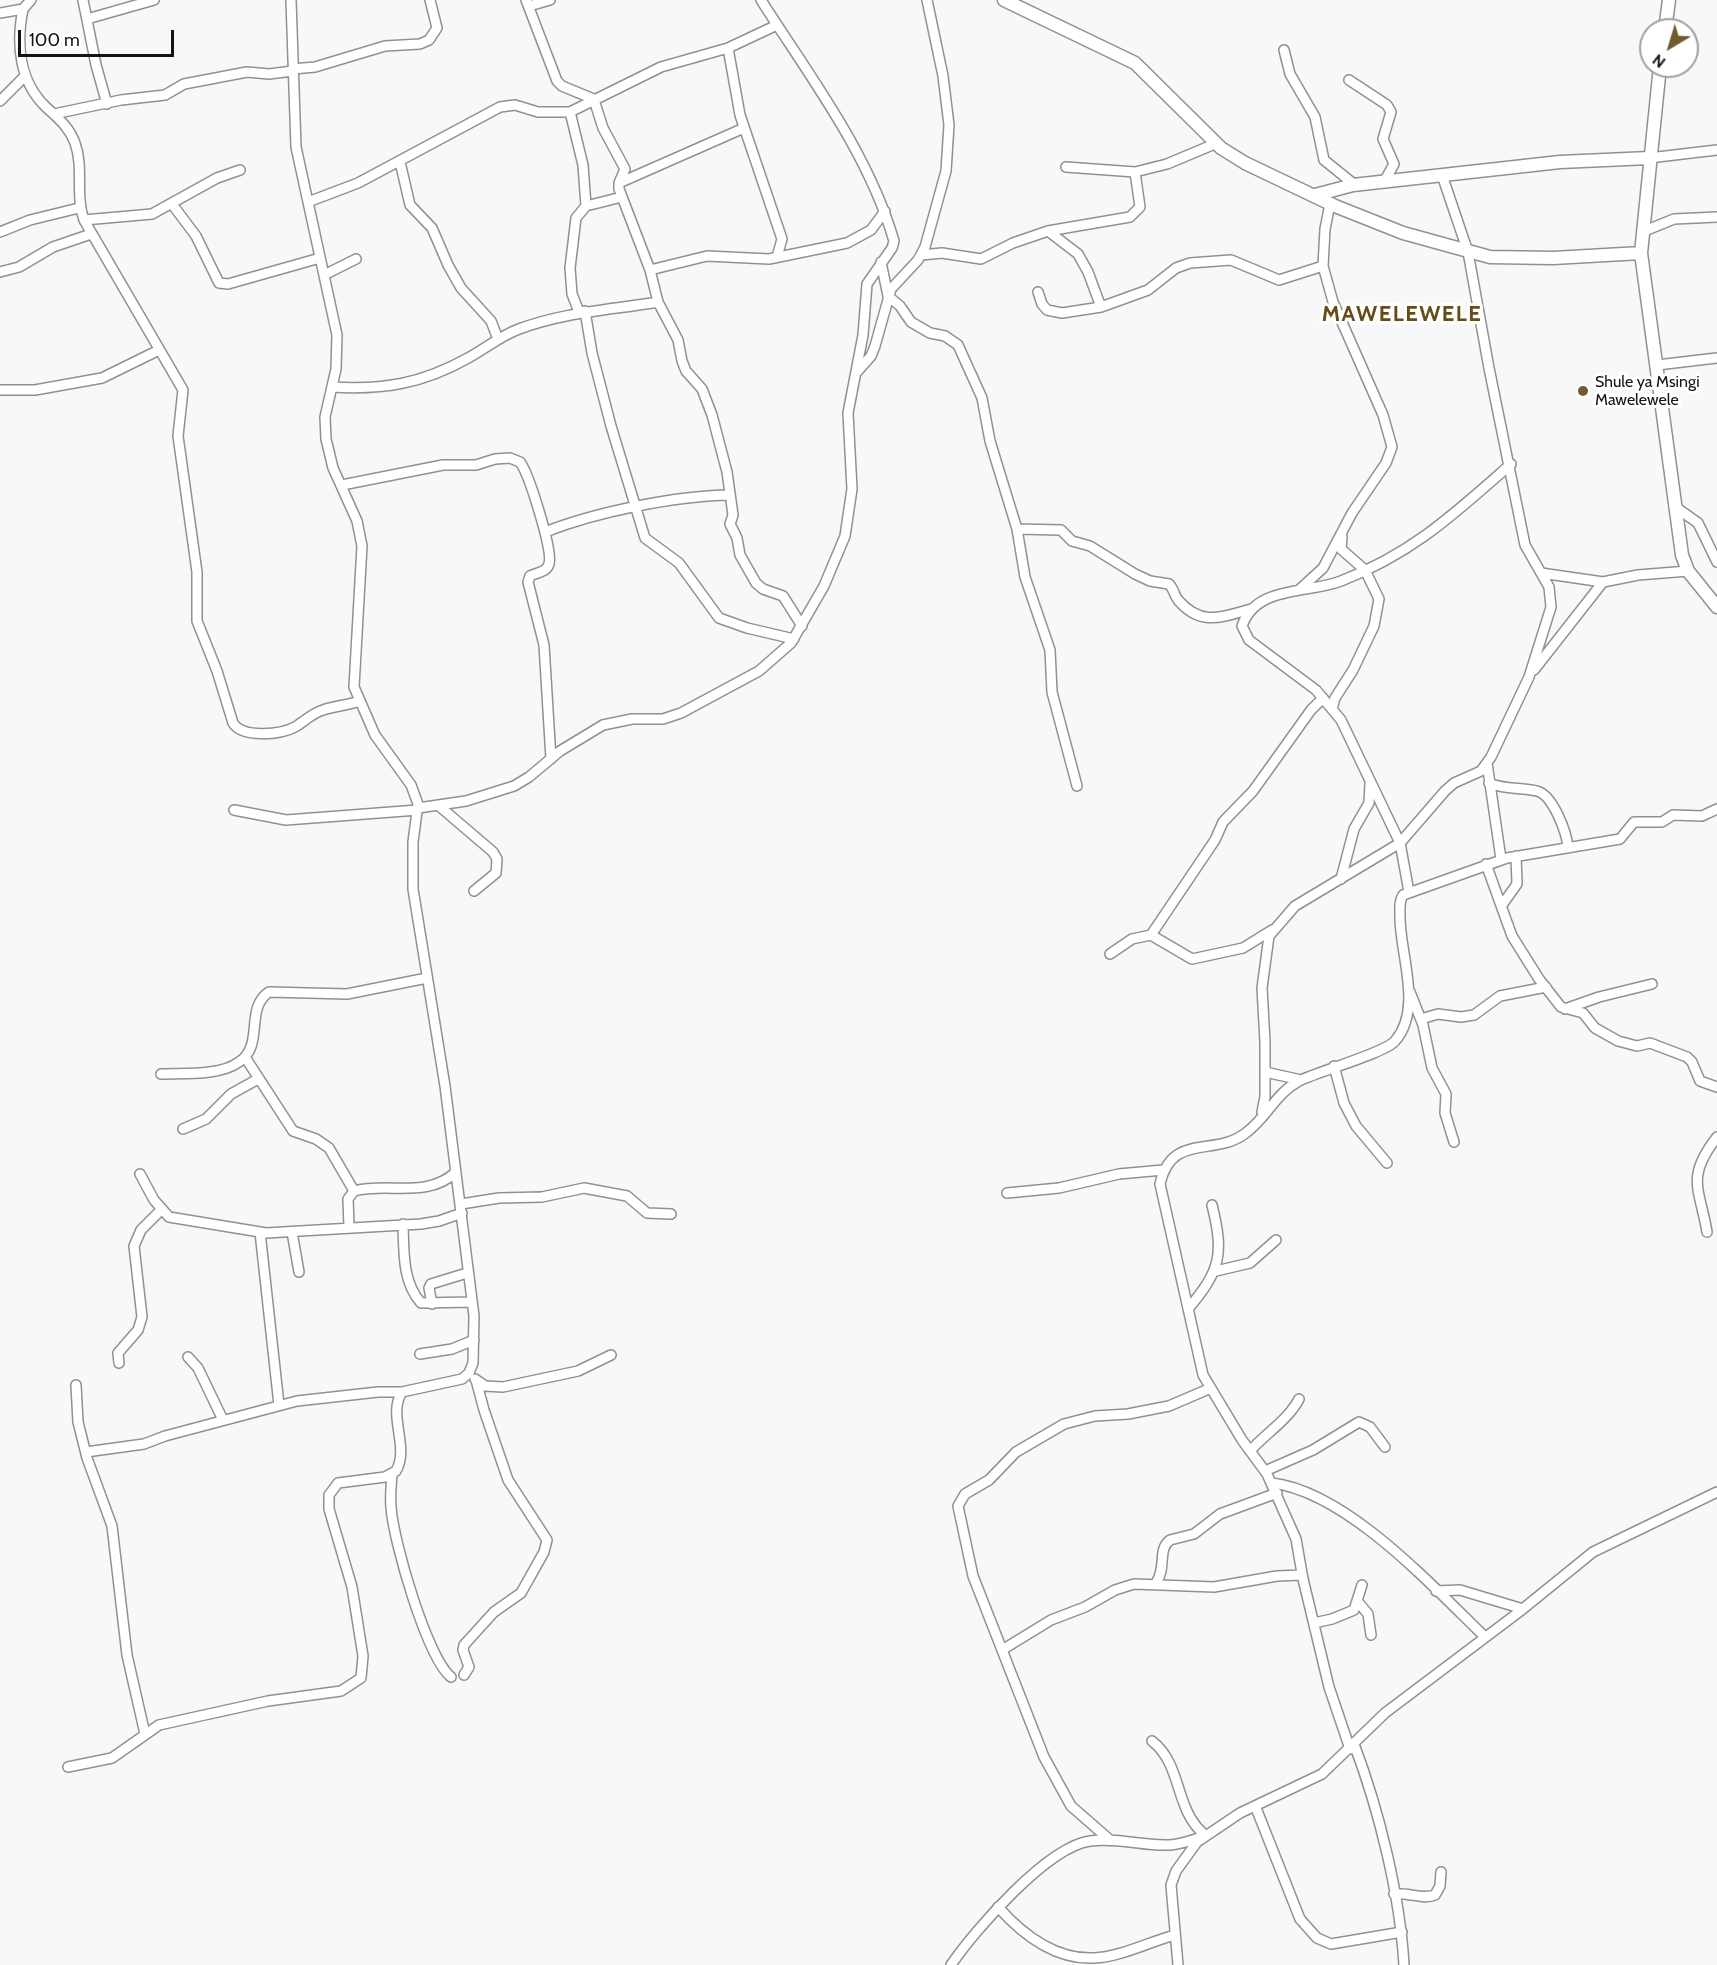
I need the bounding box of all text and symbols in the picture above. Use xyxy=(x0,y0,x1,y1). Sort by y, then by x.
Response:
scale bar xyxy=(21,18,177,56)
north arrow xyxy=(1639,18,1699,78)
text: 100 m xyxy=(29,29,80,51)
text: N xyxy=(1649,50,1669,72)
district label: MAWELEWELE xyxy=(1322,302,1482,328)
place label: Shule ya Msingi Mawelewele xyxy=(1595,372,1700,410)
marker: Shule ya Msingi Mawelewele xyxy=(1576,384,1590,398)

